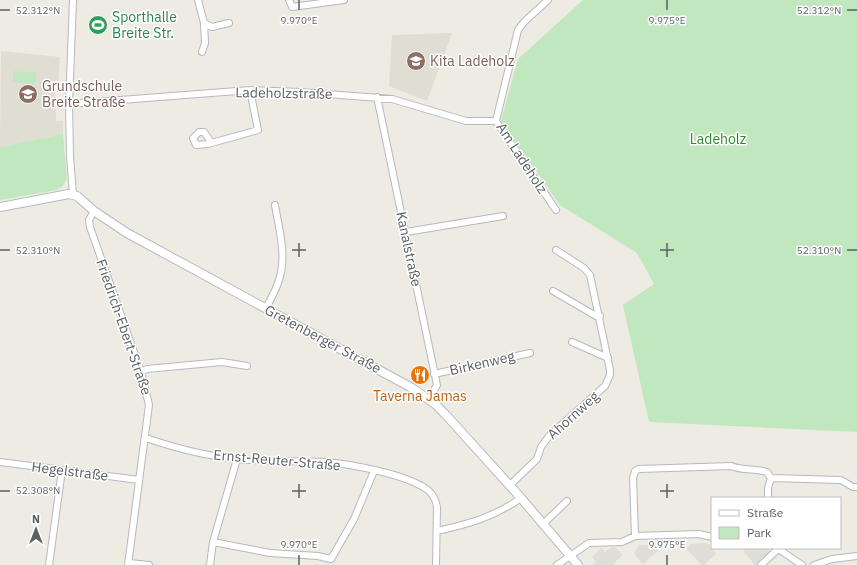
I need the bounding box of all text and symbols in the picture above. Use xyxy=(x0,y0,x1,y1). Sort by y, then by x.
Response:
text: 52.312°N xyxy=(16,4,60,17)
text: 52.312°N xyxy=(797,4,841,17)
place label: Sporthalle Breite Str. xyxy=(112,8,177,42)
sports icon: Sporthalle Breite Str. xyxy=(87,14,109,36)
text: 9.970°E xyxy=(280,14,318,27)
text: 9.975°E xyxy=(648,14,686,27)
school or university icon: Kita Ladeholz xyxy=(405,50,427,72)
place label: Kita Ladeholz xyxy=(430,52,515,70)
place label: Grundschule Breite Straße xyxy=(42,77,126,111)
school or university icon: Grundschule Breite Straße xyxy=(17,83,39,105)
street label: Ladeholzstraße xyxy=(235,83,333,103)
street label: Am Ladeholz xyxy=(492,119,552,197)
park label: Ladeholz xyxy=(690,130,747,148)
street label: Kanalstraße xyxy=(392,210,426,288)
text: 52.310°N xyxy=(16,244,60,257)
text: 52.310°N xyxy=(797,244,841,257)
street label: Friedrich-Ebert-Straße xyxy=(92,257,156,398)
street label: Gretenberger Straße xyxy=(262,301,385,377)
street label: Birkenweg xyxy=(448,347,517,379)
restaurant icon: Taverna Jamas xyxy=(409,364,431,386)
place label: Taverna Jamas xyxy=(373,387,467,405)
street label: Ahornweg xyxy=(543,387,603,443)
street label: Ernst-Reuter-Straße xyxy=(213,445,342,475)
street label: Hegelstraße xyxy=(31,457,110,485)
text: 52.308°N xyxy=(16,484,60,497)
legend xyxy=(711,497,841,549)
text: Straße xyxy=(747,505,784,520)
north arrow xyxy=(16,509,56,549)
text: N xyxy=(32,512,40,526)
text: Park xyxy=(747,525,772,540)
text: 9.970°E xyxy=(280,538,318,551)
text: 9.975°E xyxy=(648,538,686,551)

